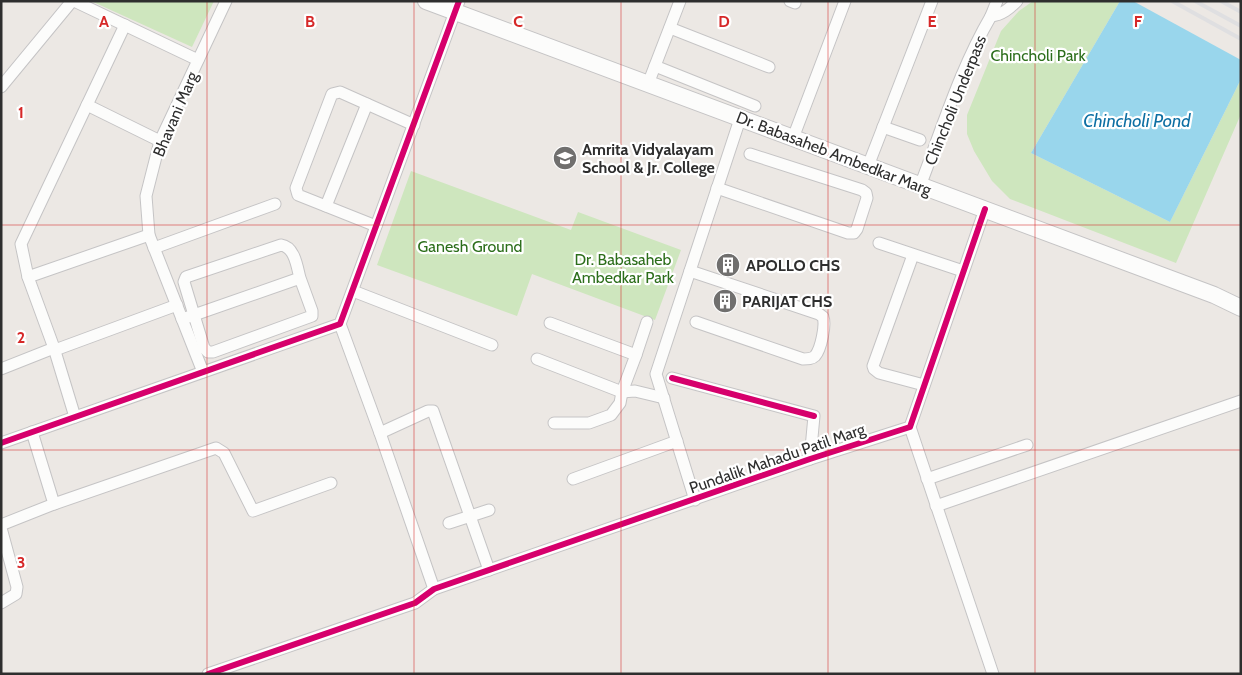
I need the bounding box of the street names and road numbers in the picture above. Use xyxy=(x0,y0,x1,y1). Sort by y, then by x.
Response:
street label: Chincholi Underpass xyxy=(921,32,990,168)
street label: Bhavani Marg xyxy=(149,68,202,160)
street label: Dr. Babasaheb Ambedkar Marg xyxy=(734,107,935,200)
street label: Pundalik Mahadu Patil Marg xyxy=(687,419,869,498)

